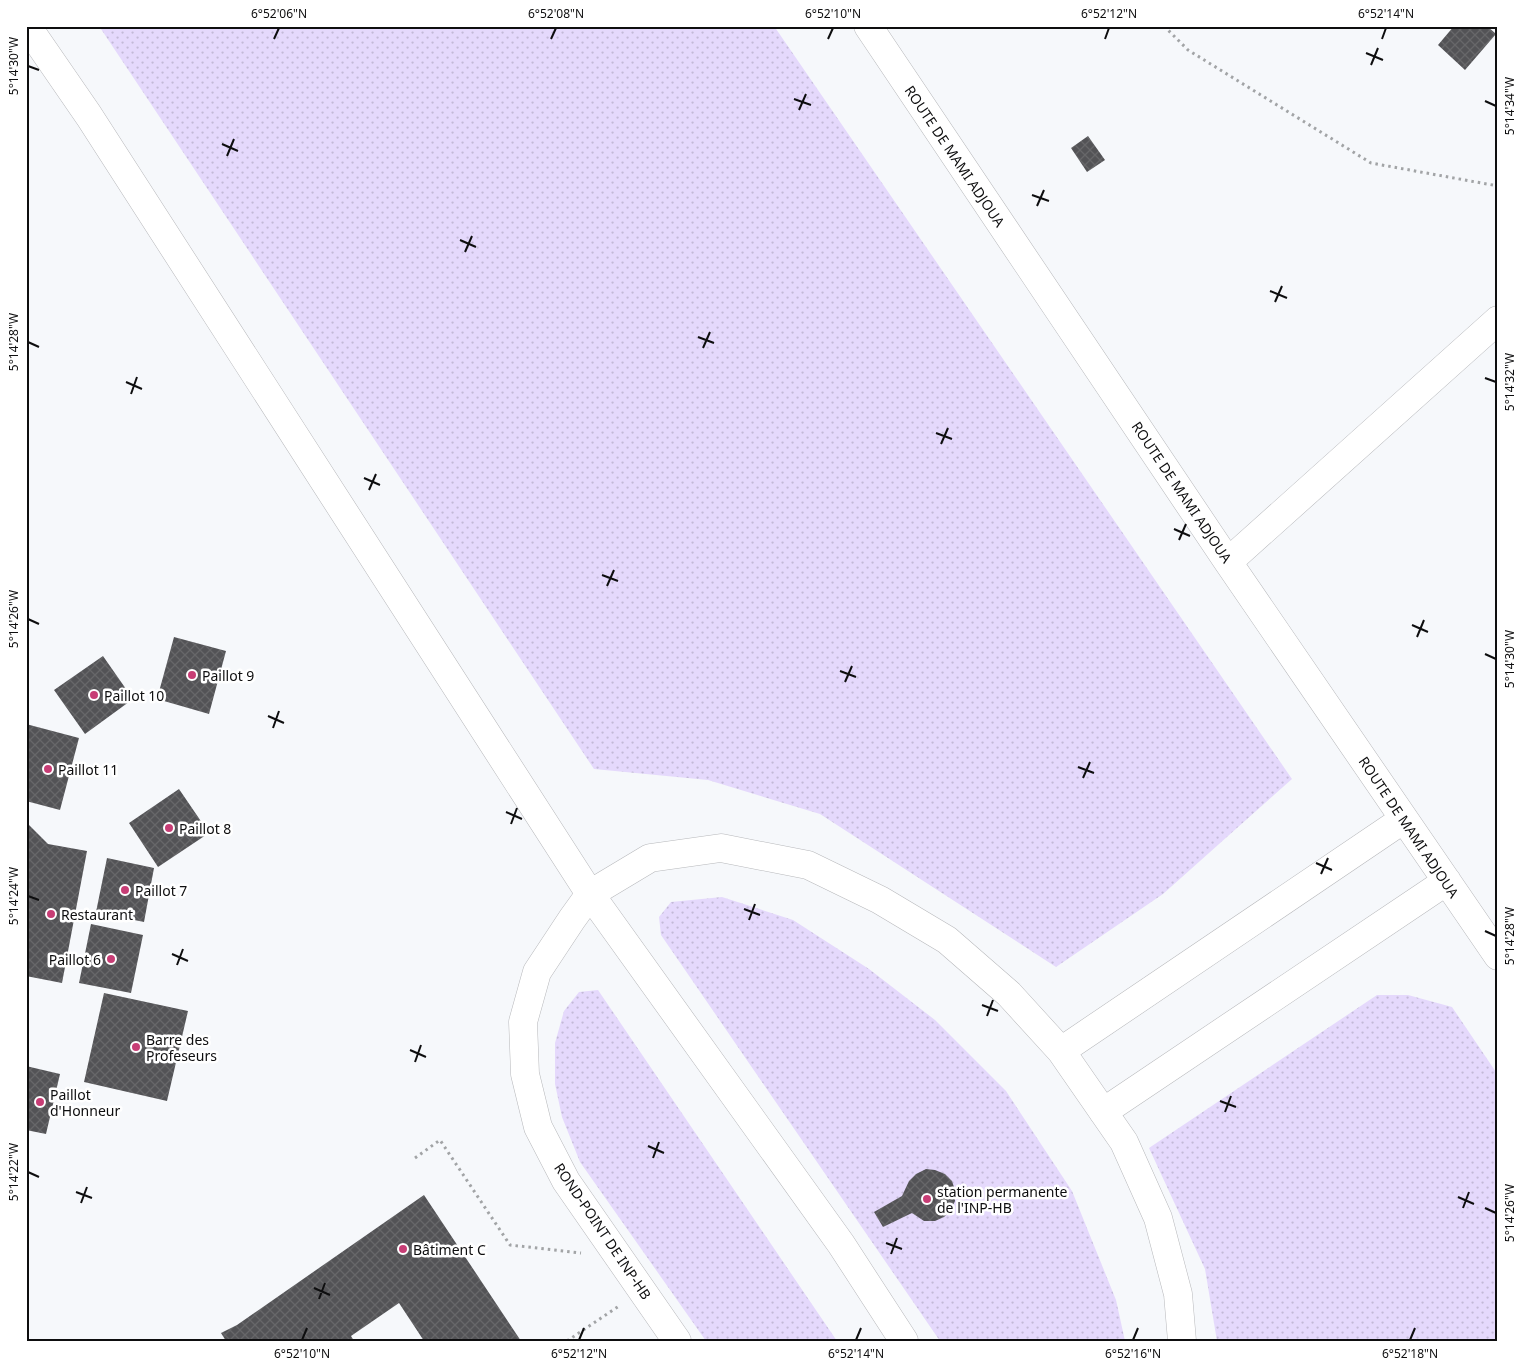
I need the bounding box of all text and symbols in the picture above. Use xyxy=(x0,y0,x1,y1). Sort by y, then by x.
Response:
text: 6°52'06"N xyxy=(251,5,307,22)
text: 6°52'08"N xyxy=(528,5,584,22)
text: 6°52'10"N xyxy=(805,5,861,22)
text: 6°52'12"N xyxy=(1081,5,1137,22)
text: 6°52'14"N xyxy=(1358,5,1414,22)
text: 5°14'30"W xyxy=(5,37,22,95)
text: 5°14'34"W xyxy=(1501,77,1518,135)
street label: ROUTE DE MAMI ADJOUA xyxy=(901,82,1009,230)
text: 5°14'28"W xyxy=(5,313,22,371)
text: 5°14'32"W xyxy=(1501,353,1518,411)
street label: ROUTE DE MAMI ADJOUA xyxy=(1128,418,1236,566)
text: 5°14'26"W xyxy=(5,590,22,648)
text: 5°14'30"W xyxy=(1501,630,1518,688)
place label: Paillot 9 xyxy=(202,666,254,685)
marker: Paillot 9 xyxy=(186,669,198,681)
place label: Paillot 10 xyxy=(104,686,164,705)
marker: Paillot 10 xyxy=(88,689,100,701)
street label: ROUTE DE MAMI ADJOUA xyxy=(1355,753,1463,901)
place label: Paillot 11 xyxy=(58,760,118,779)
marker: Paillot 11 xyxy=(42,763,54,775)
place label: Paillot 8 xyxy=(179,819,231,838)
marker: Paillot 8 xyxy=(163,822,175,834)
text: 5°14'24"W xyxy=(5,867,22,925)
place label: Paillot 7 xyxy=(135,881,187,900)
marker: Paillot 7 xyxy=(119,884,131,896)
place label: Restaurant xyxy=(61,905,133,924)
text: 5°14'28"W xyxy=(1501,907,1518,965)
marker: Restaurant xyxy=(45,908,57,920)
place label: Paillot 6 xyxy=(49,950,101,969)
marker: Paillot 6 xyxy=(105,953,117,965)
place label: Barre des Profeseurs xyxy=(146,1030,217,1065)
marker: Barre des Profeseurs xyxy=(130,1041,142,1053)
place label: Paillot d'Honneur xyxy=(50,1085,120,1120)
marker: Paillot d'Honneur xyxy=(34,1096,46,1108)
text: 5°14'22"W xyxy=(5,1143,22,1201)
street label: ROND-POINT DE INP-HB xyxy=(550,1159,656,1303)
place label: station permanente de l'INP-HB xyxy=(937,1182,1068,1217)
text: 5°14'26"W xyxy=(1501,1184,1518,1242)
marker: station permanente de l'INP-HB xyxy=(921,1193,933,1205)
place label: Bâtiment C xyxy=(413,1240,486,1259)
marker: Bâtiment C xyxy=(397,1243,409,1255)
text: 6°52'10"N xyxy=(274,1345,330,1362)
text: 6°52'12"N xyxy=(551,1345,607,1362)
text: 6°52'14"N xyxy=(828,1345,884,1362)
text: 6°52'16"N xyxy=(1105,1345,1161,1362)
text: 6°52'18"N xyxy=(1382,1345,1438,1362)

